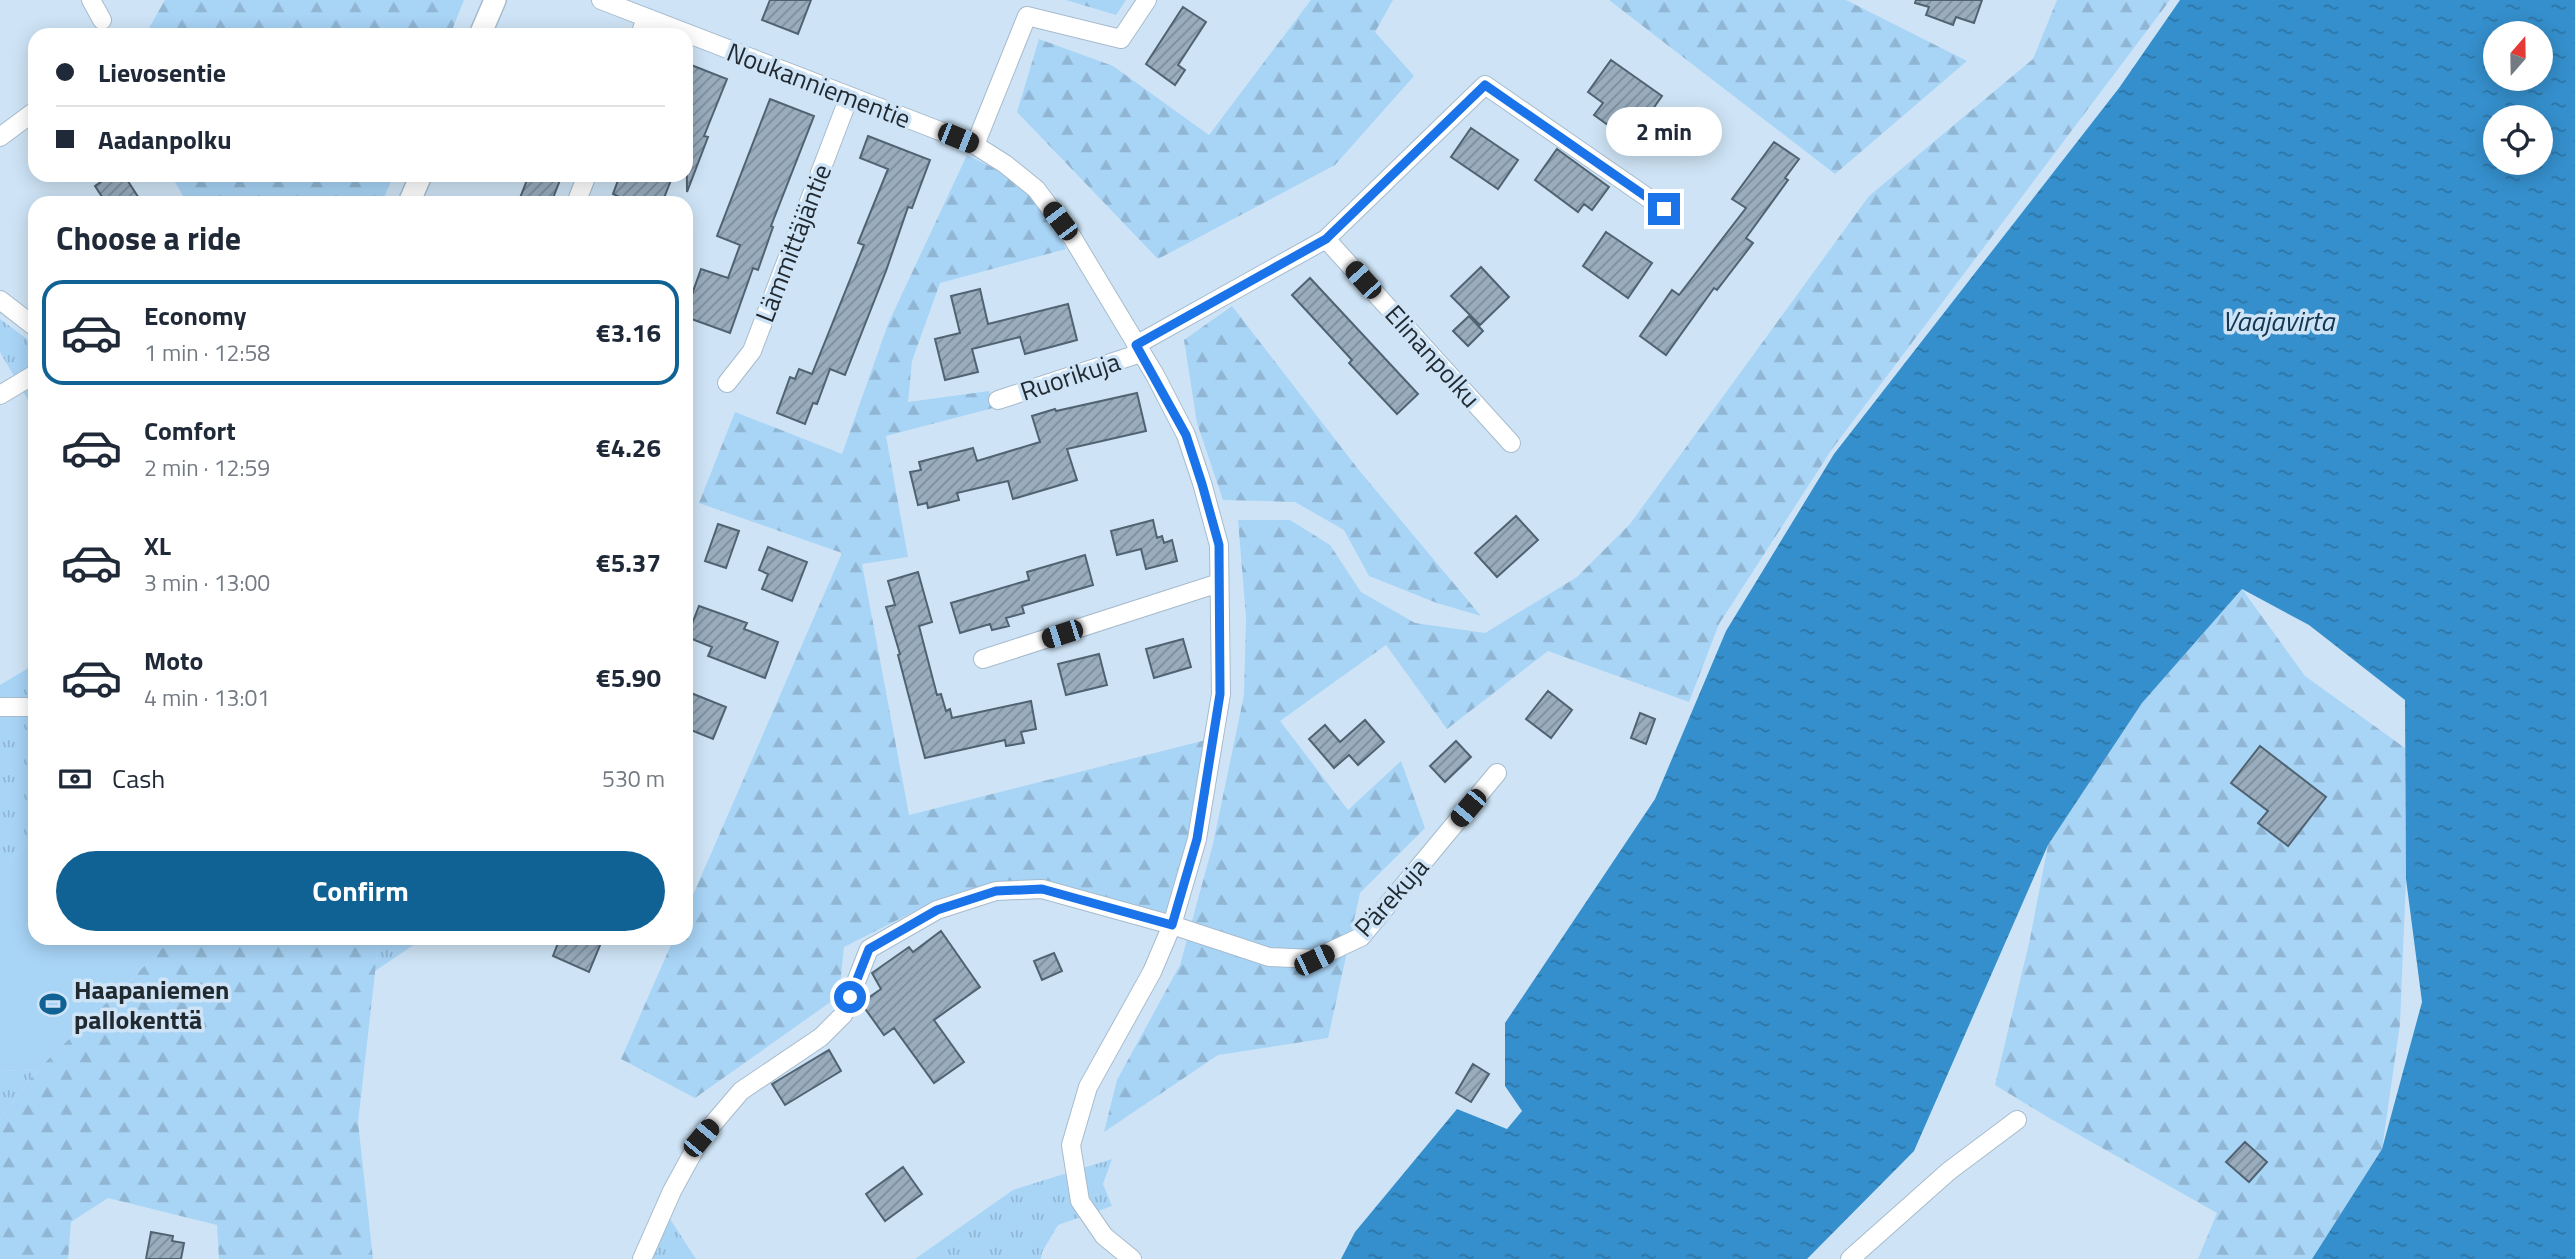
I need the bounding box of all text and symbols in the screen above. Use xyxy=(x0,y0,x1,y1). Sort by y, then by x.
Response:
north arrow xyxy=(2483,21,2553,91)
map controls xyxy=(2483,21,2553,175)
street label: Noukanniementie xyxy=(722,32,916,138)
text: Lievosentie xyxy=(98,53,226,92)
button: locate xyxy=(2483,105,2553,175)
callout: 2 min xyxy=(1606,108,1722,156)
text: 2 min xyxy=(1636,114,1692,149)
text: Aadanpolku xyxy=(98,120,232,159)
car xyxy=(935,120,982,156)
street label: Lämmittäjäntie xyxy=(745,158,841,328)
route end xyxy=(1648,193,1680,225)
car xyxy=(1039,198,1082,244)
text: Choose a ride xyxy=(56,214,241,262)
car xyxy=(1342,257,1385,303)
text: Economy xyxy=(144,296,246,335)
street label: Elinanpolku xyxy=(1376,296,1490,416)
water label: Vaajavirta xyxy=(2222,299,2336,342)
icon: car xyxy=(60,301,123,364)
text: €3.16 xyxy=(596,313,661,352)
text: 1 min · 12:58 xyxy=(144,335,270,370)
street label: Ruorikuja xyxy=(1015,342,1125,410)
text: Comfort xyxy=(144,411,236,450)
icon: car xyxy=(60,416,123,479)
text: €4.26 xyxy=(596,428,661,467)
text: 2 min · 12:59 xyxy=(144,450,270,485)
text: XL xyxy=(144,526,171,565)
icon: car xyxy=(60,531,123,594)
text: €5.37 xyxy=(596,543,661,582)
text: 3 min · 13:00 xyxy=(144,565,270,600)
car xyxy=(1039,618,1086,650)
text: Moto xyxy=(144,641,203,680)
icon: car xyxy=(60,646,123,709)
text: €5.90 xyxy=(596,658,661,697)
text: 4 min · 13:01 xyxy=(144,680,270,715)
text: Cash xyxy=(112,759,165,798)
icon: cash xyxy=(56,760,94,798)
text: 530 m xyxy=(602,761,665,796)
car xyxy=(1447,785,1490,831)
street label: Pärekuja xyxy=(1345,849,1437,945)
button: Confirm xyxy=(56,851,665,931)
car xyxy=(1291,941,1338,979)
place label: Haapaniemen pallokenttä xyxy=(74,970,229,1039)
route start xyxy=(834,981,866,1013)
sports icon: Haapaniemen pallokenttä xyxy=(38,989,68,1019)
car xyxy=(680,1115,723,1161)

